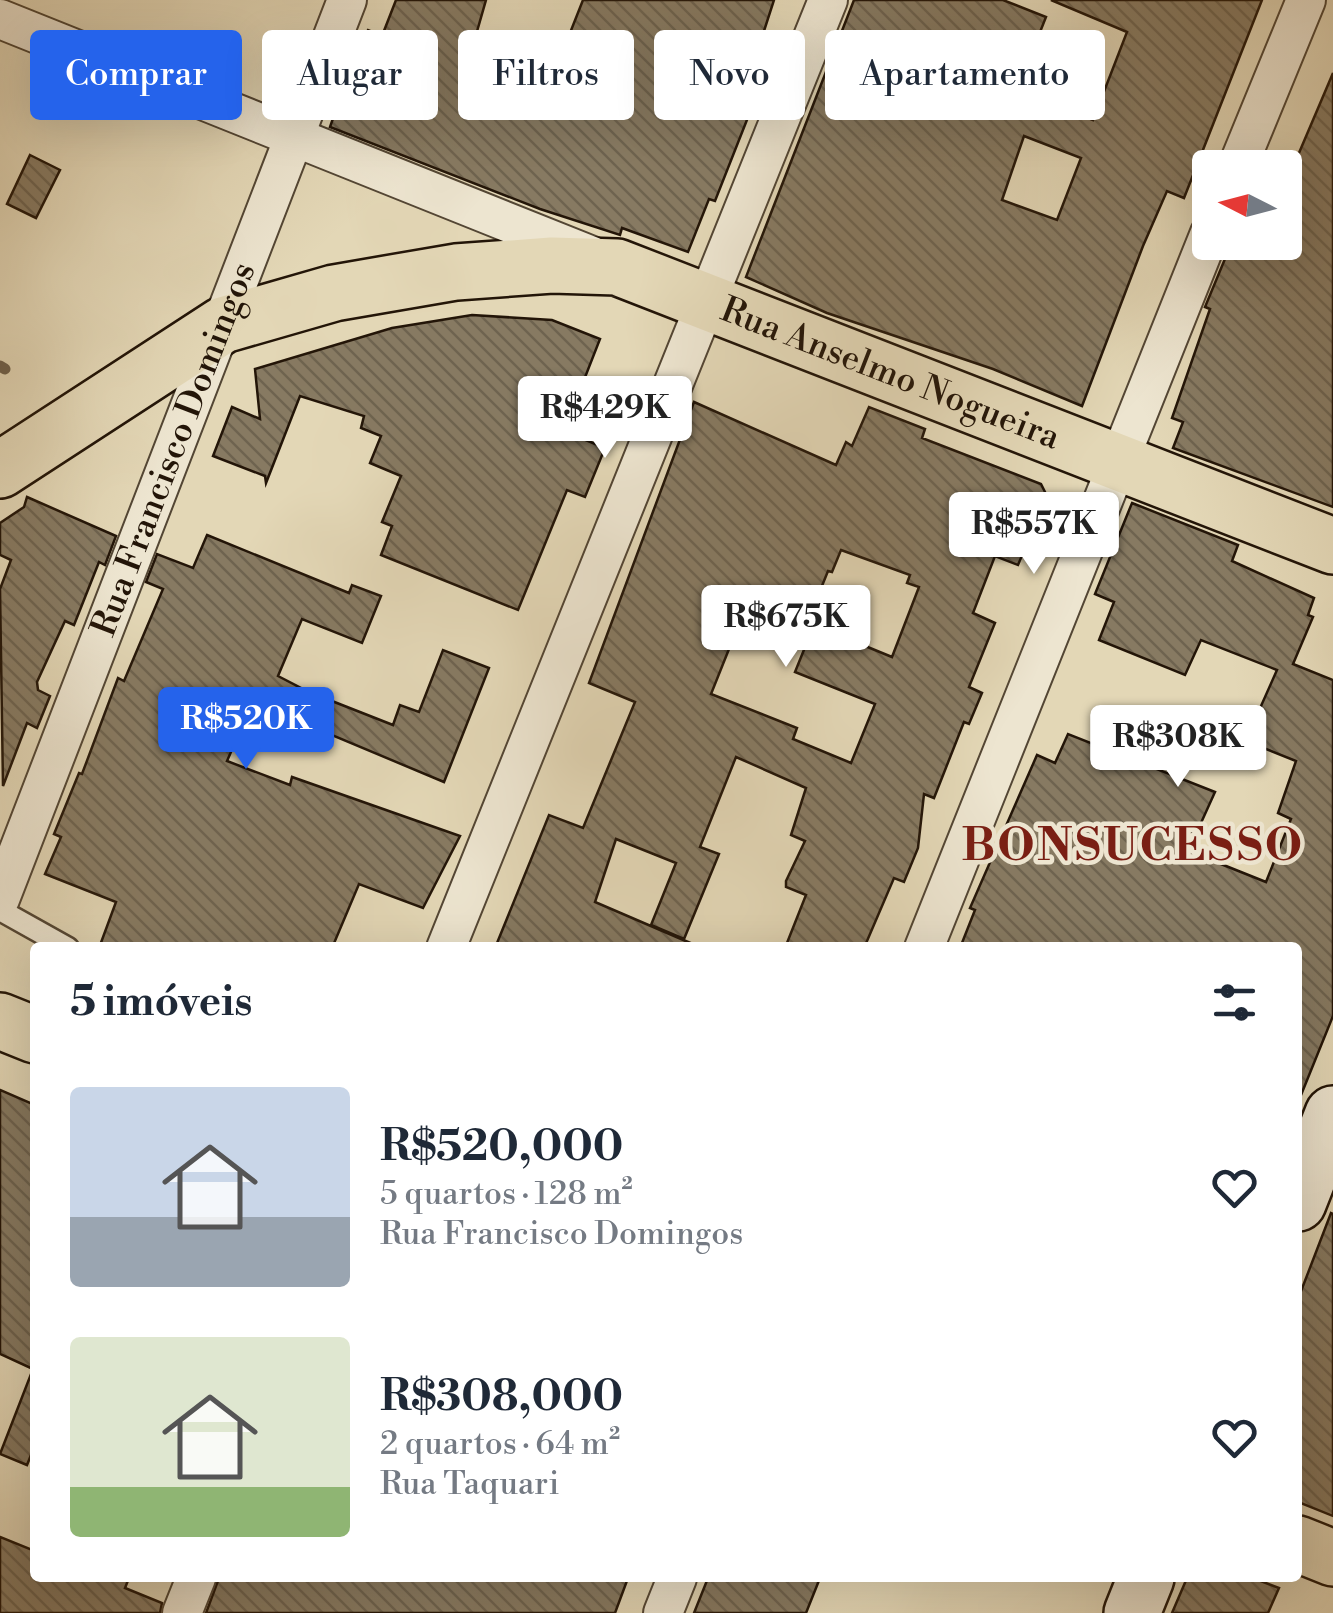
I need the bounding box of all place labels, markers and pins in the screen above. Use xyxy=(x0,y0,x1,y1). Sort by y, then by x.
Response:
pin: R$429K xyxy=(524,376,686,461)
pin: R$557K xyxy=(953,492,1115,577)
pin: R$675K xyxy=(705,585,867,670)
pin: R$520K xyxy=(165,687,327,772)
pin: R$308K xyxy=(1097,705,1259,790)

